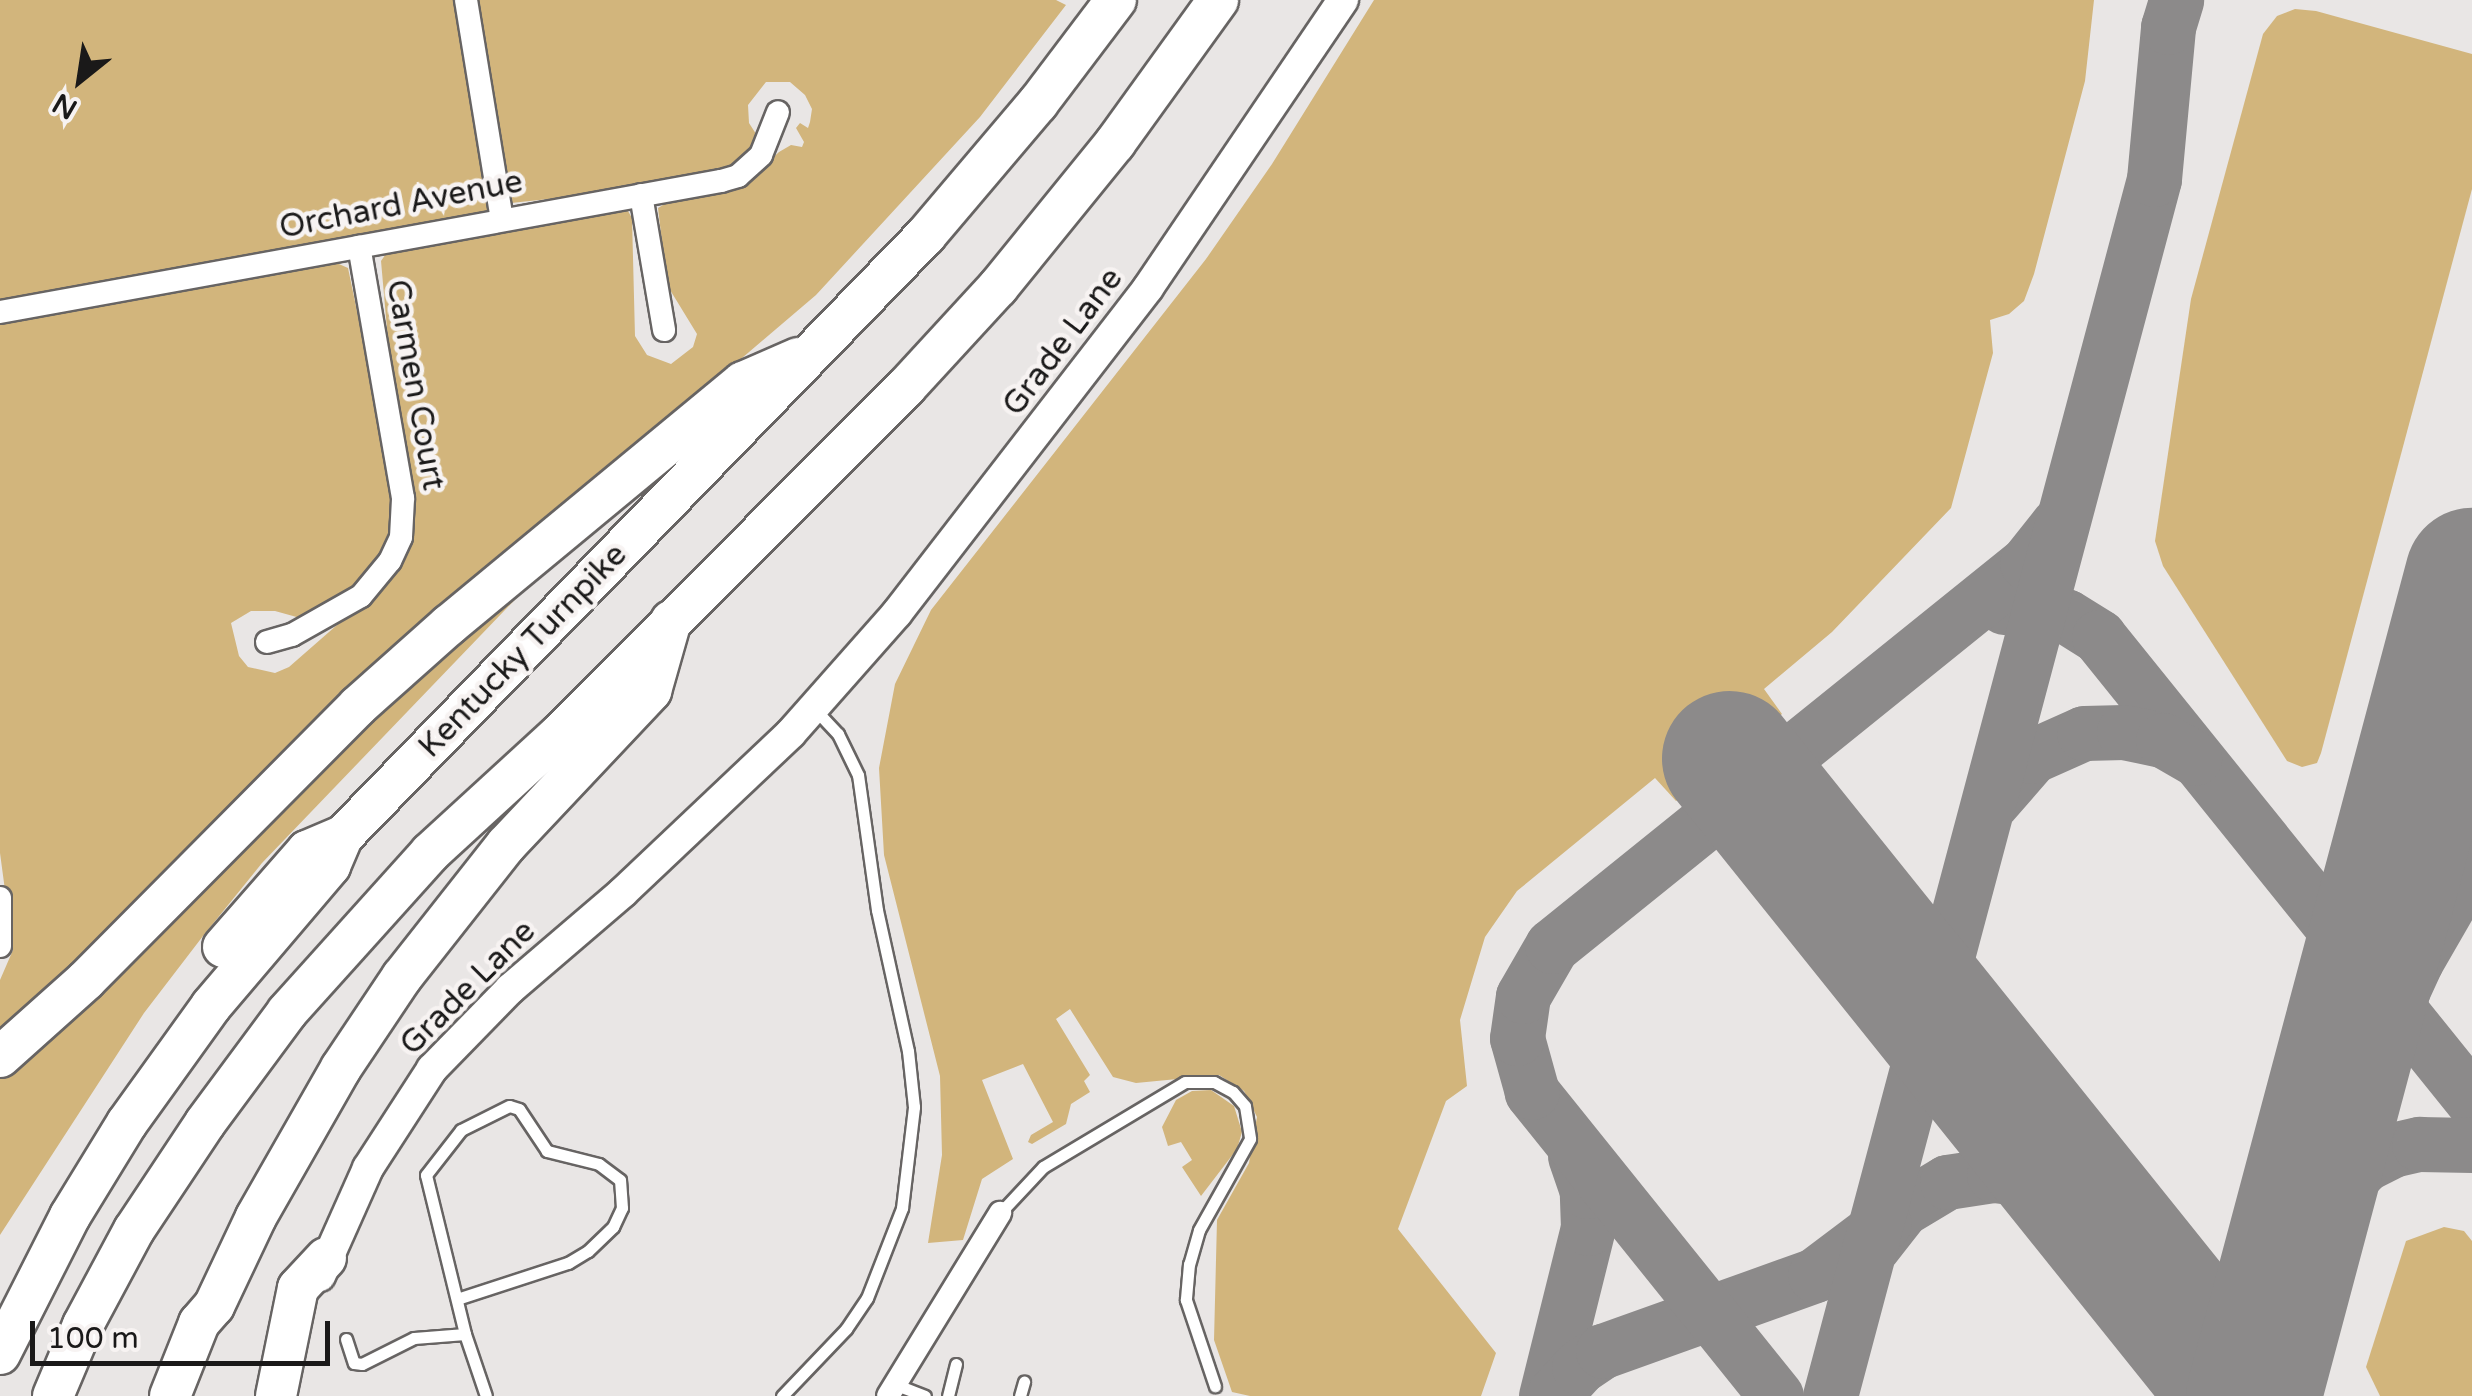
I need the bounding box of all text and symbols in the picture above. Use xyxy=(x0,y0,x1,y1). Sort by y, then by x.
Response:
north arrow xyxy=(30,30,130,130)
text: N xyxy=(47,86,83,126)
street label: Orchard Avenue xyxy=(276,163,526,247)
street label: Grade Lane xyxy=(995,261,1131,423)
street label: Carmen Court xyxy=(378,277,452,493)
street label: Kentucky Turnpike xyxy=(411,536,635,766)
street label: Grade Lane xyxy=(393,913,543,1063)
scale bar xyxy=(35,1301,335,1363)
text: 100 m xyxy=(47,1320,139,1357)

